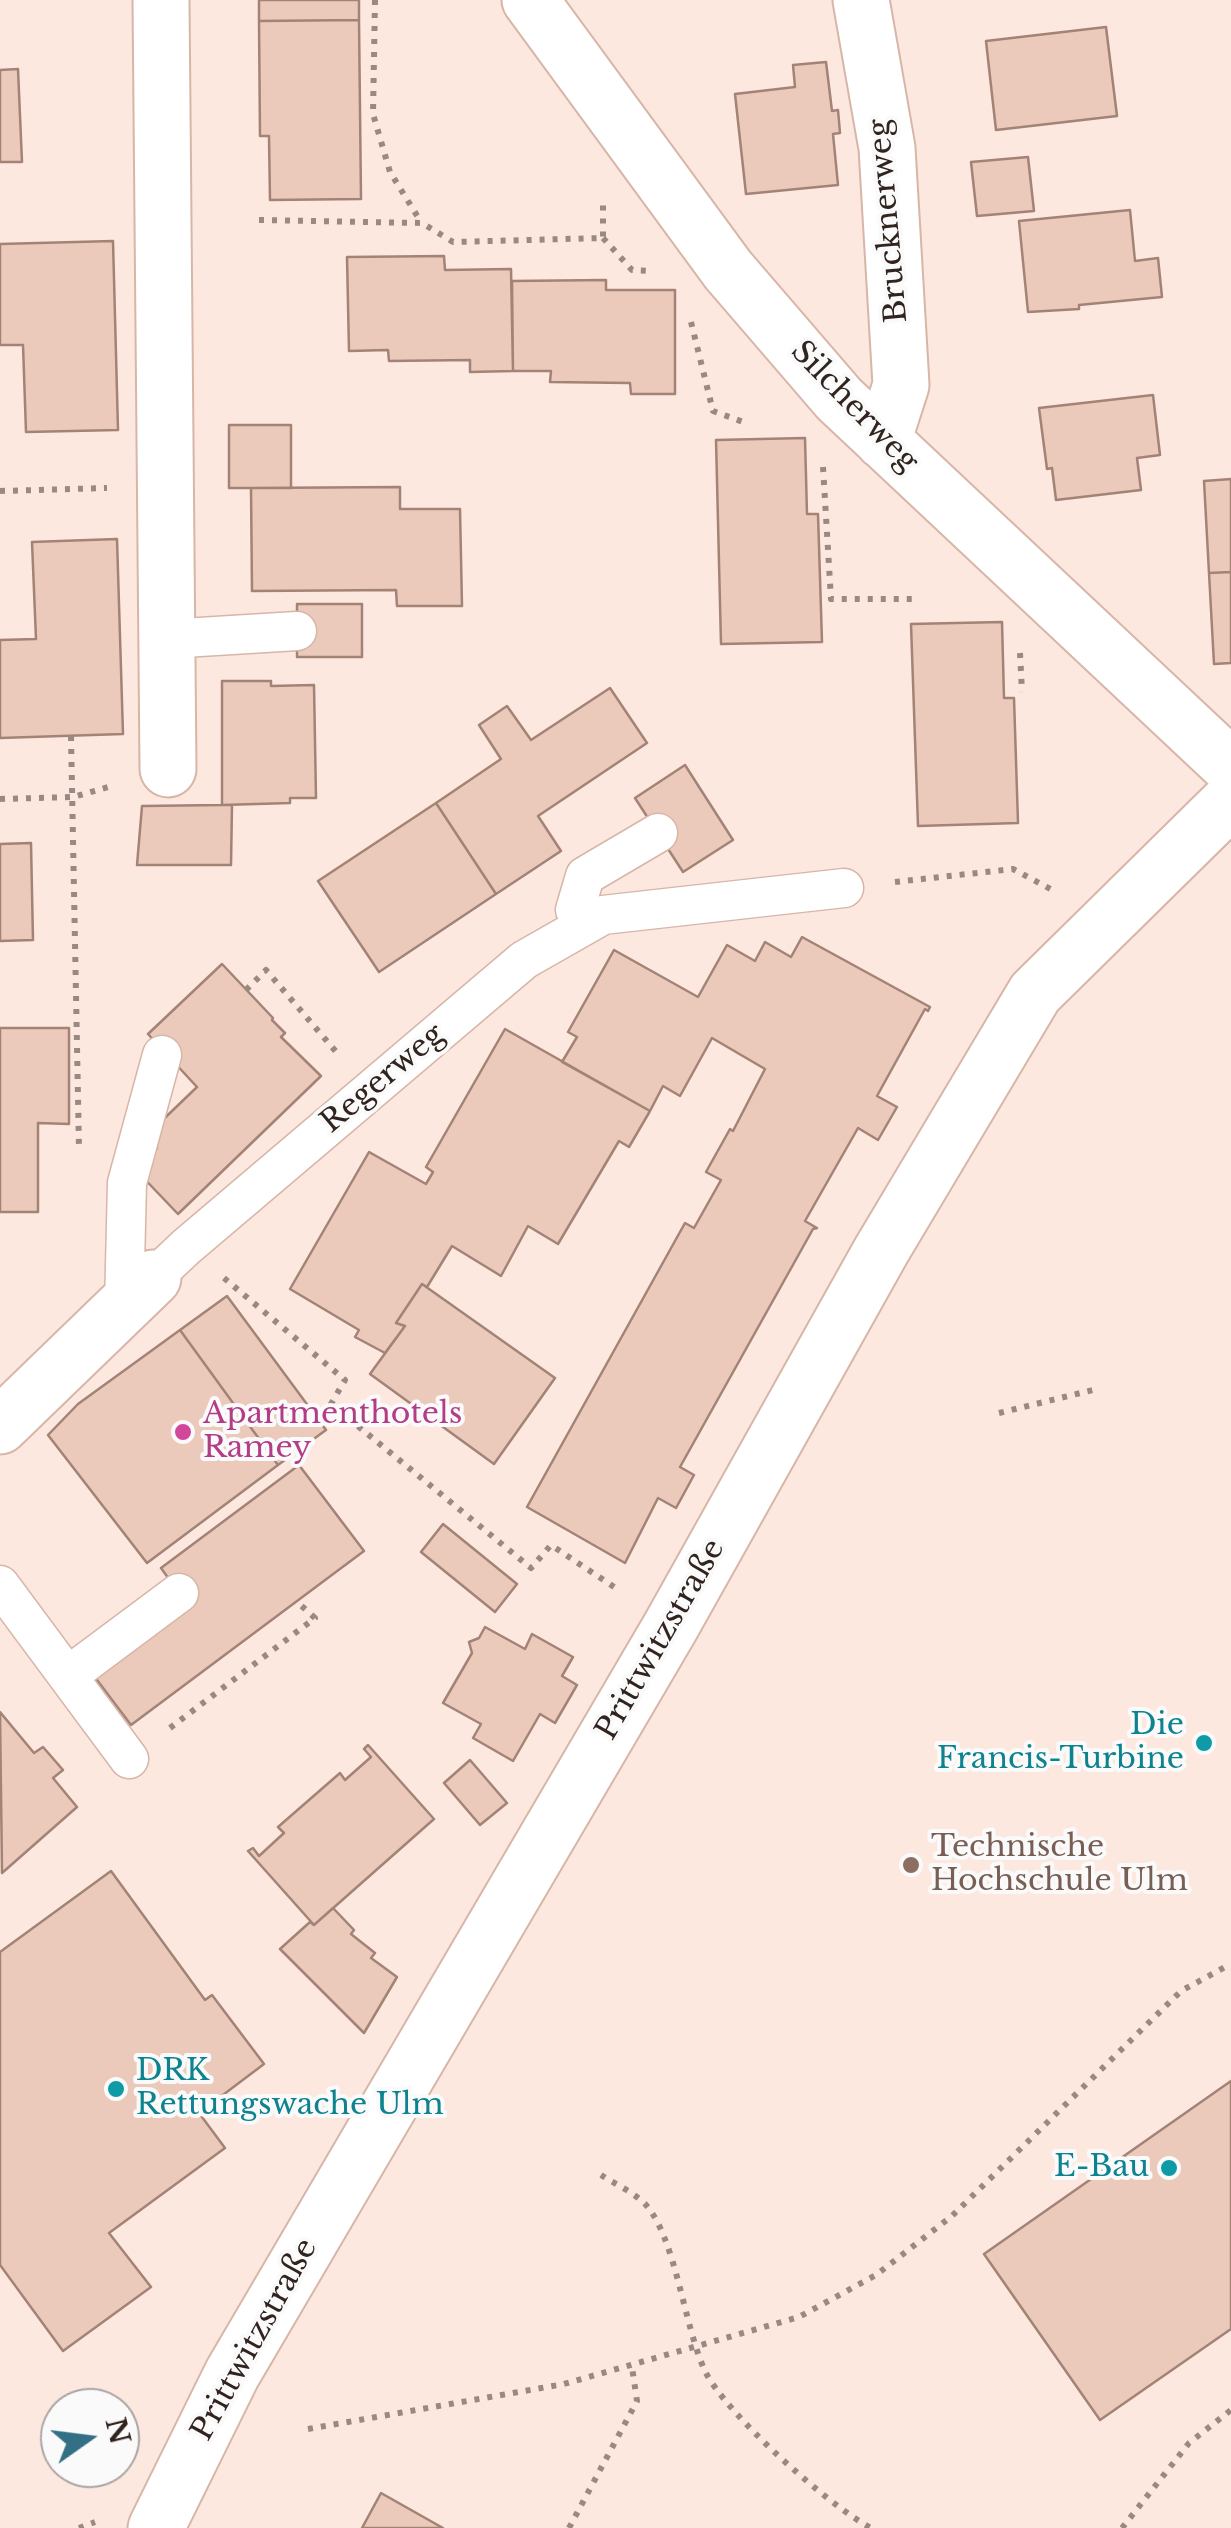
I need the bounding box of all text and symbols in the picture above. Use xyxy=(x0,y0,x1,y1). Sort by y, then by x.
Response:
street label: Brucknerweg xyxy=(862,118,916,324)
street label: Silcherweg xyxy=(783,334,925,480)
street label: Regerweg xyxy=(314,1017,452,1141)
place label: Apartmenthotels Ramey xyxy=(203,1397,462,1468)
marker: Apartmenthotels Ramey xyxy=(172,1421,194,1443)
street label: Prittwitzstraße xyxy=(589,1533,733,1747)
place label: Die Francis-Turbine xyxy=(937,1708,1184,1778)
marker: Die Francis-Turbine xyxy=(1193,1732,1215,1754)
place label: Technische Hochschule Ulm xyxy=(931,1830,1188,1900)
marker: Technische Hochschule Ulm xyxy=(900,1854,922,1876)
place label: DRK Rettungswache Ulm xyxy=(136,2054,444,2124)
marker: DRK Rettungswache Ulm xyxy=(105,2078,127,2100)
place label: E-Bau xyxy=(1054,2150,1149,2186)
marker: E-Bau xyxy=(1158,2157,1180,2179)
street label: Prittwitzstraße xyxy=(185,2233,325,2447)
north arrow xyxy=(40,2388,140,2488)
text: N xyxy=(97,2414,138,2448)

